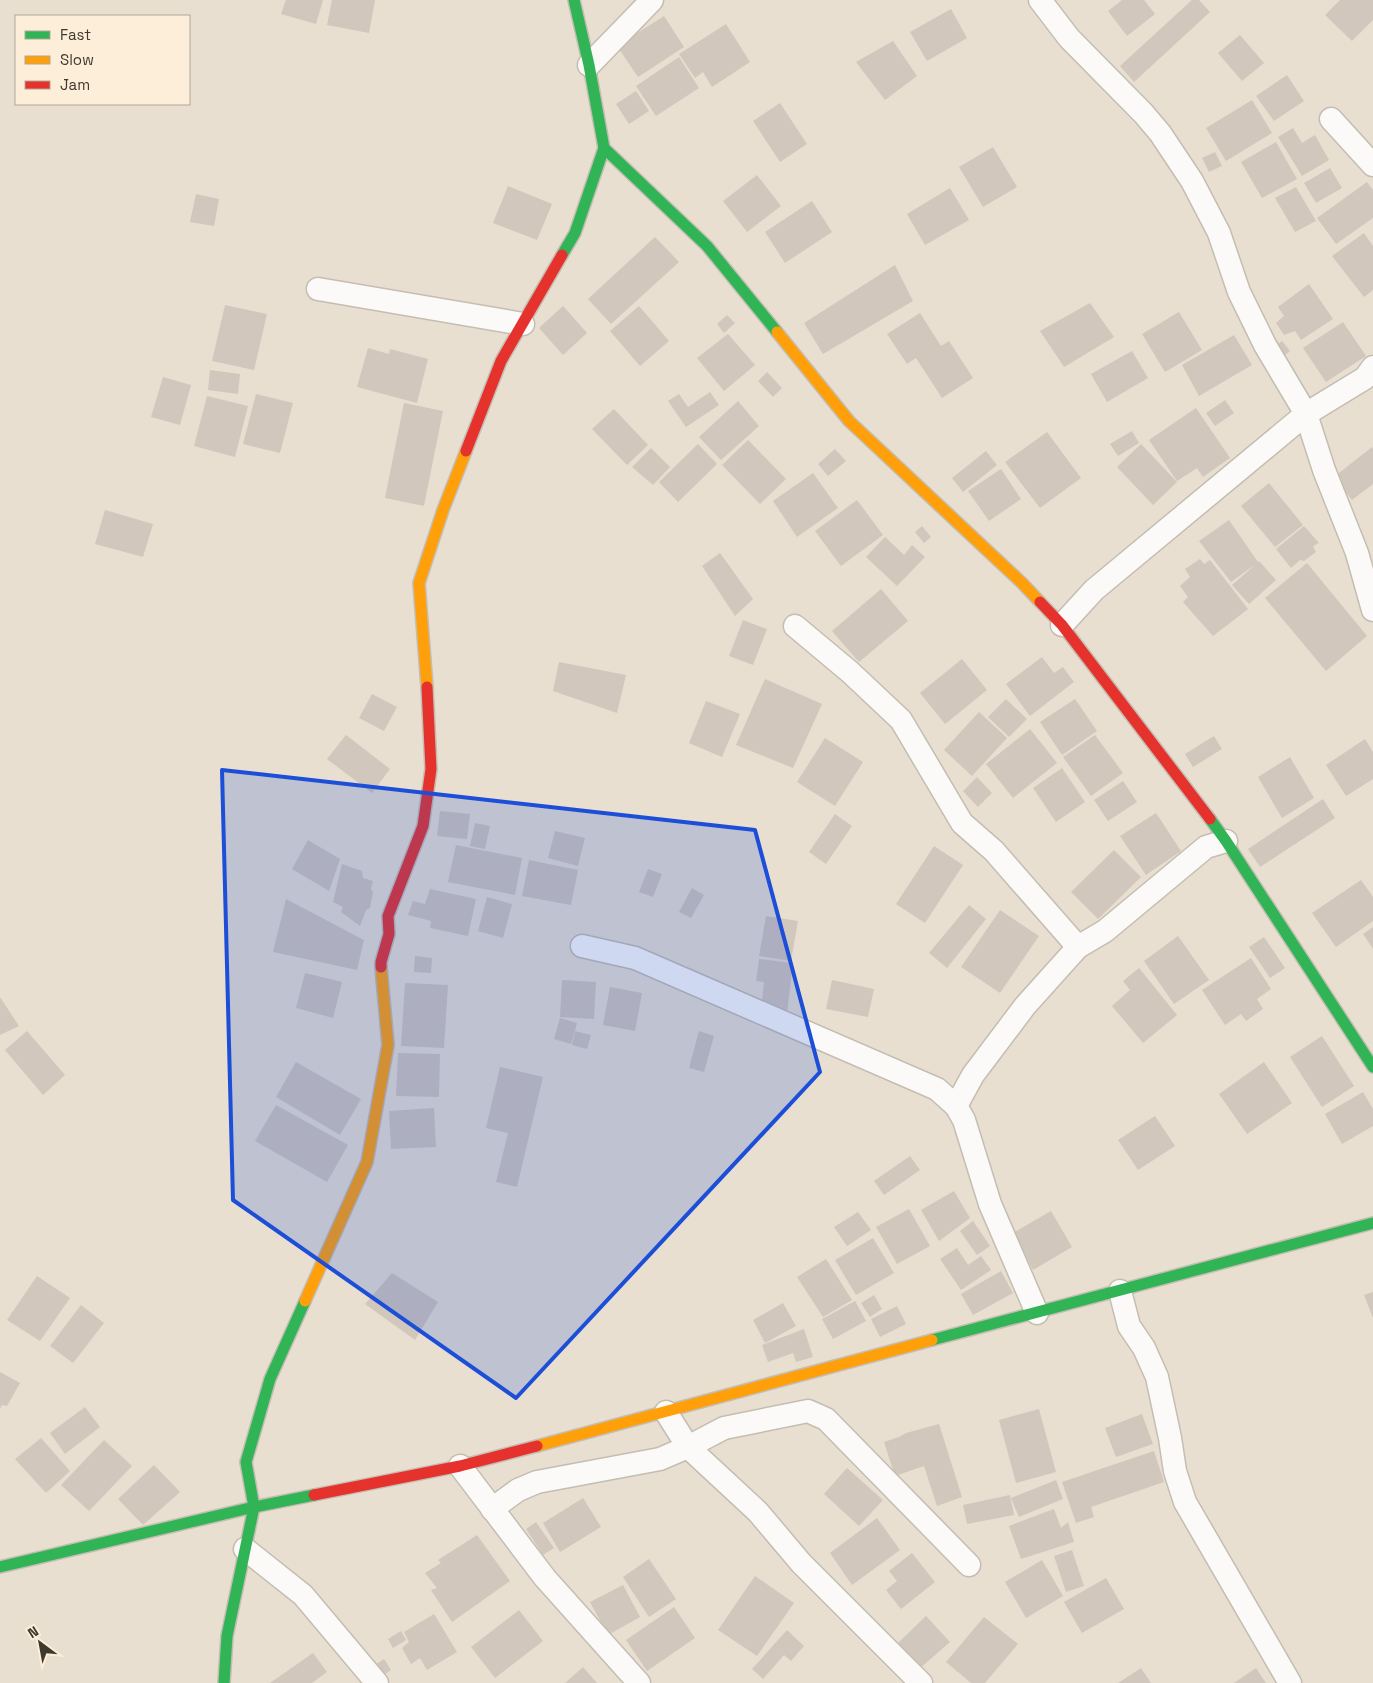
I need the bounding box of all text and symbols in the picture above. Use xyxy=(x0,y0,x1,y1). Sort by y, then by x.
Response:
legend xyxy=(15,15,190,105)
text: Fast xyxy=(60,25,91,44)
text: Slow xyxy=(60,50,94,69)
text: Jam xyxy=(60,75,90,94)
north arrow xyxy=(15,1618,65,1668)
text: N xyxy=(24,1622,42,1642)

